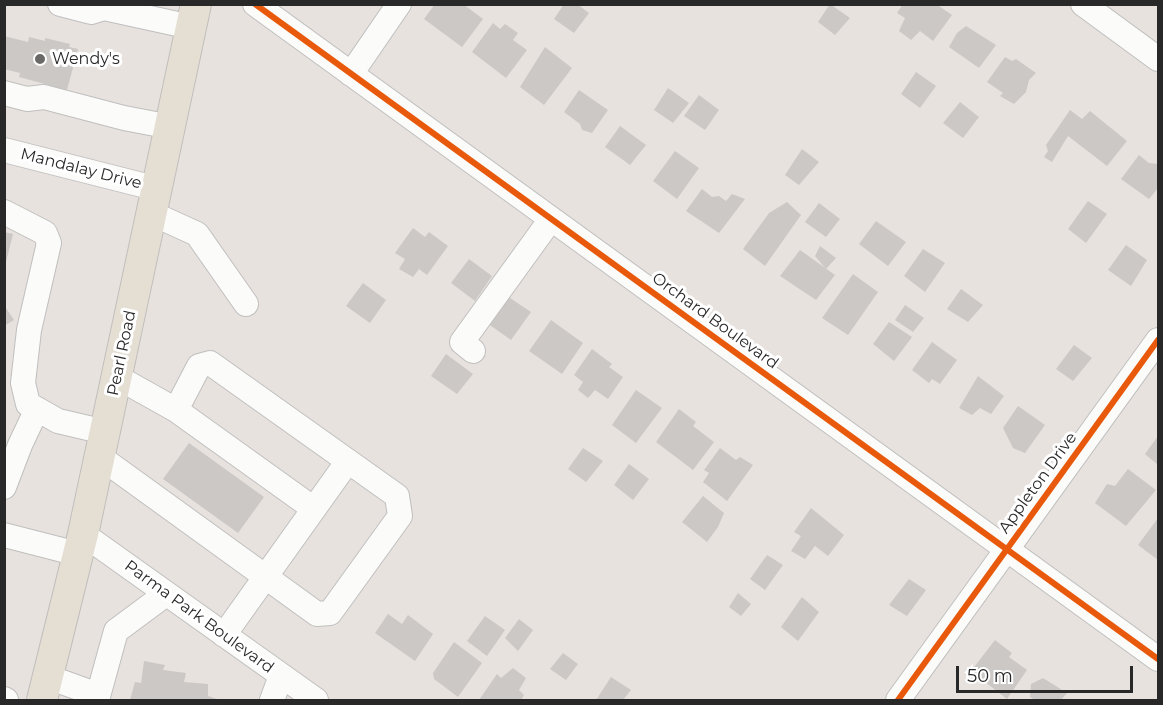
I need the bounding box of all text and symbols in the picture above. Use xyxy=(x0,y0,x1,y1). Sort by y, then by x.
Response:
place label: Wendy's xyxy=(52,49,120,69)
marker: Wendy's xyxy=(33,52,47,66)
street label: Mandalay Drive xyxy=(19,145,143,193)
street label: Orchard Boulevard xyxy=(648,269,782,373)
street label: Pearl Road xyxy=(104,309,140,397)
street label: Appleton Drive xyxy=(995,429,1081,537)
street label: Parma Park Boulevard xyxy=(121,556,277,678)
scale bar xyxy=(959,654,1136,692)
text: 50 m xyxy=(967,665,1013,687)

